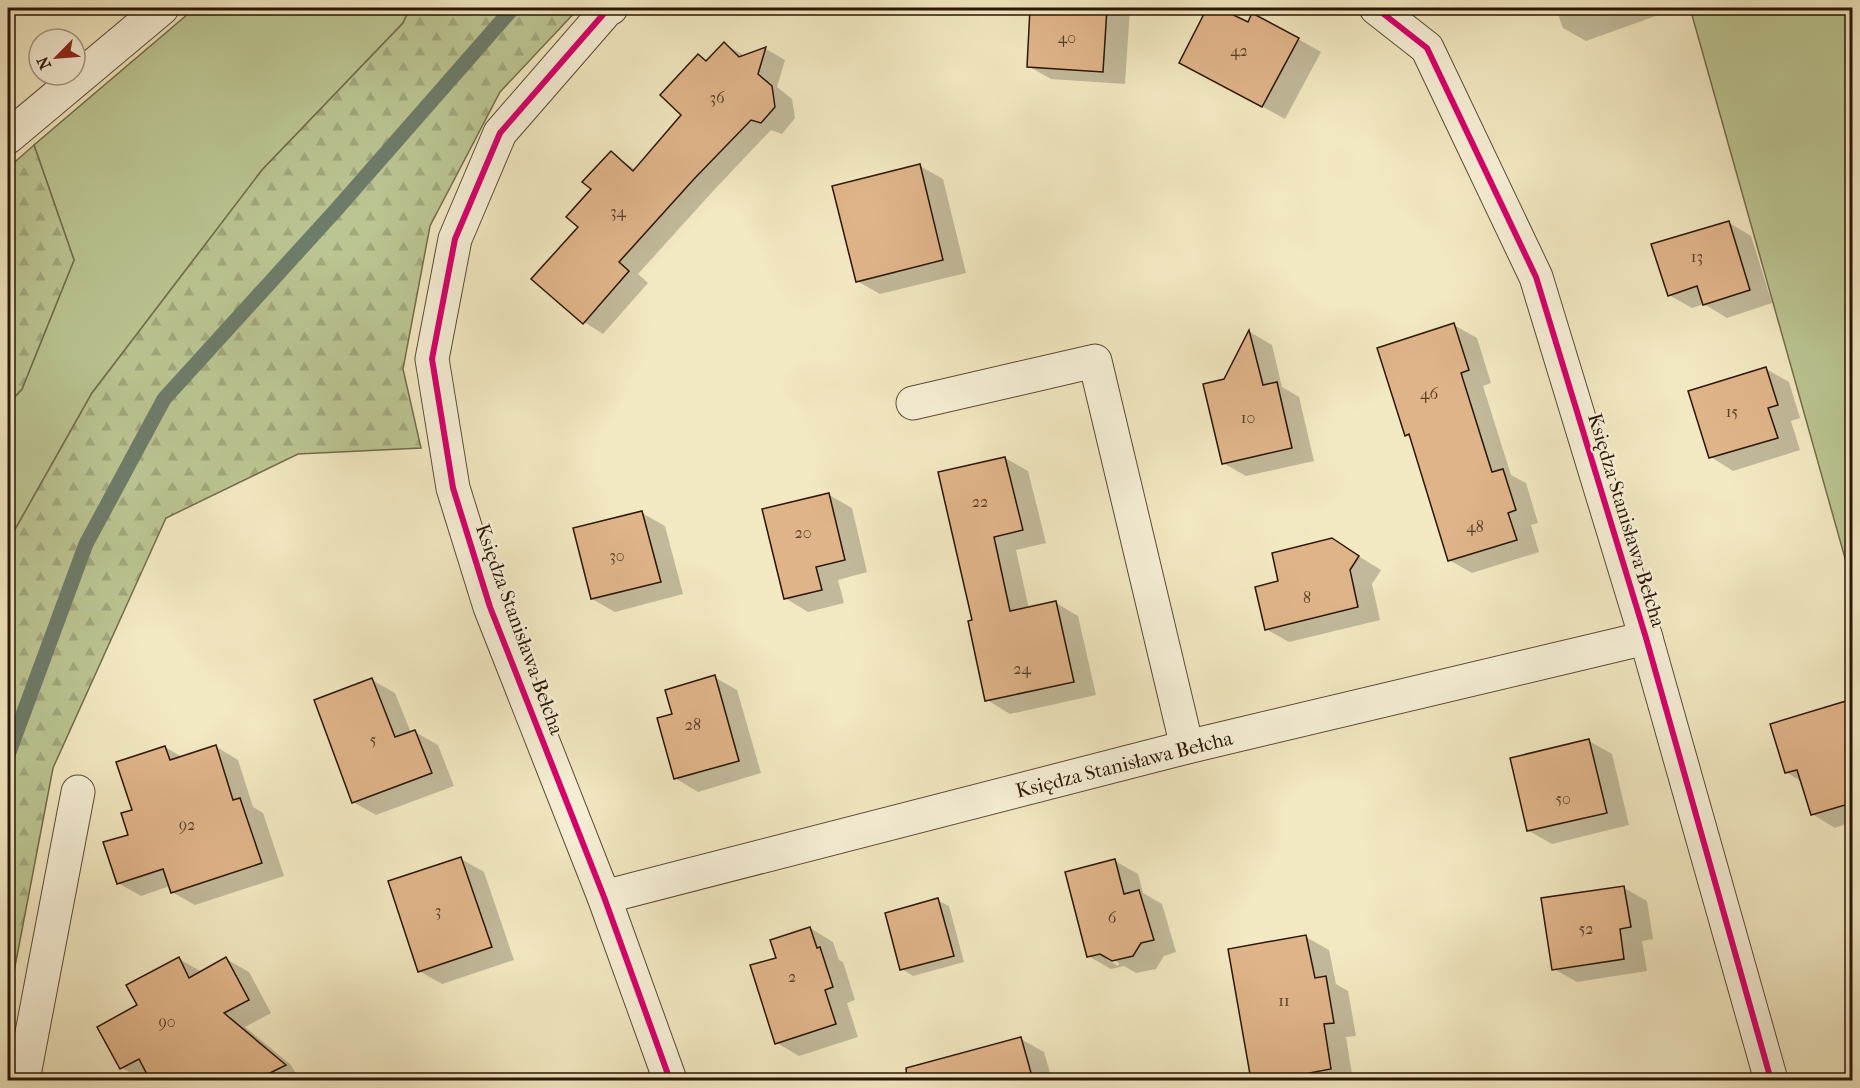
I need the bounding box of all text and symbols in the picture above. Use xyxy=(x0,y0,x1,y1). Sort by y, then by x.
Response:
north arrow xyxy=(27,27,87,87)
house number: 40 xyxy=(1058,28,1076,47)
house number: 42 xyxy=(1230,41,1248,60)
text: N xyxy=(32,53,55,73)
house number: 36 xyxy=(709,88,725,107)
house number: 34 xyxy=(610,202,627,221)
house number: 13 xyxy=(1691,247,1703,266)
house number: 46 xyxy=(1420,384,1438,403)
house number: 15 xyxy=(1726,402,1738,421)
house number: 10 xyxy=(1241,408,1255,427)
street label: Księdza Stanisława Bełcha xyxy=(1583,410,1670,631)
house number: 22 xyxy=(972,492,988,511)
house number: 48 xyxy=(1466,517,1484,536)
street label: Księdza Stanisława Bełcha xyxy=(471,521,569,738)
house number: 20 xyxy=(794,523,812,542)
house number: 30 xyxy=(609,546,625,565)
house number: 8 xyxy=(1303,588,1311,607)
house number: 24 xyxy=(1013,659,1031,678)
house number: 28 xyxy=(685,715,701,734)
street label: Księdza Stanisława Bełcha xyxy=(1013,726,1236,803)
house number: 5 xyxy=(370,730,377,749)
house number: 50 xyxy=(1555,789,1571,808)
house number: 92 xyxy=(179,815,195,834)
house number: 3 xyxy=(435,901,441,920)
house number: 6 xyxy=(1108,908,1117,927)
house number: 52 xyxy=(1578,919,1594,938)
house number: 2 xyxy=(788,967,796,986)
house number: 11 xyxy=(1278,991,1290,1010)
house number: 90 xyxy=(158,1012,176,1031)

